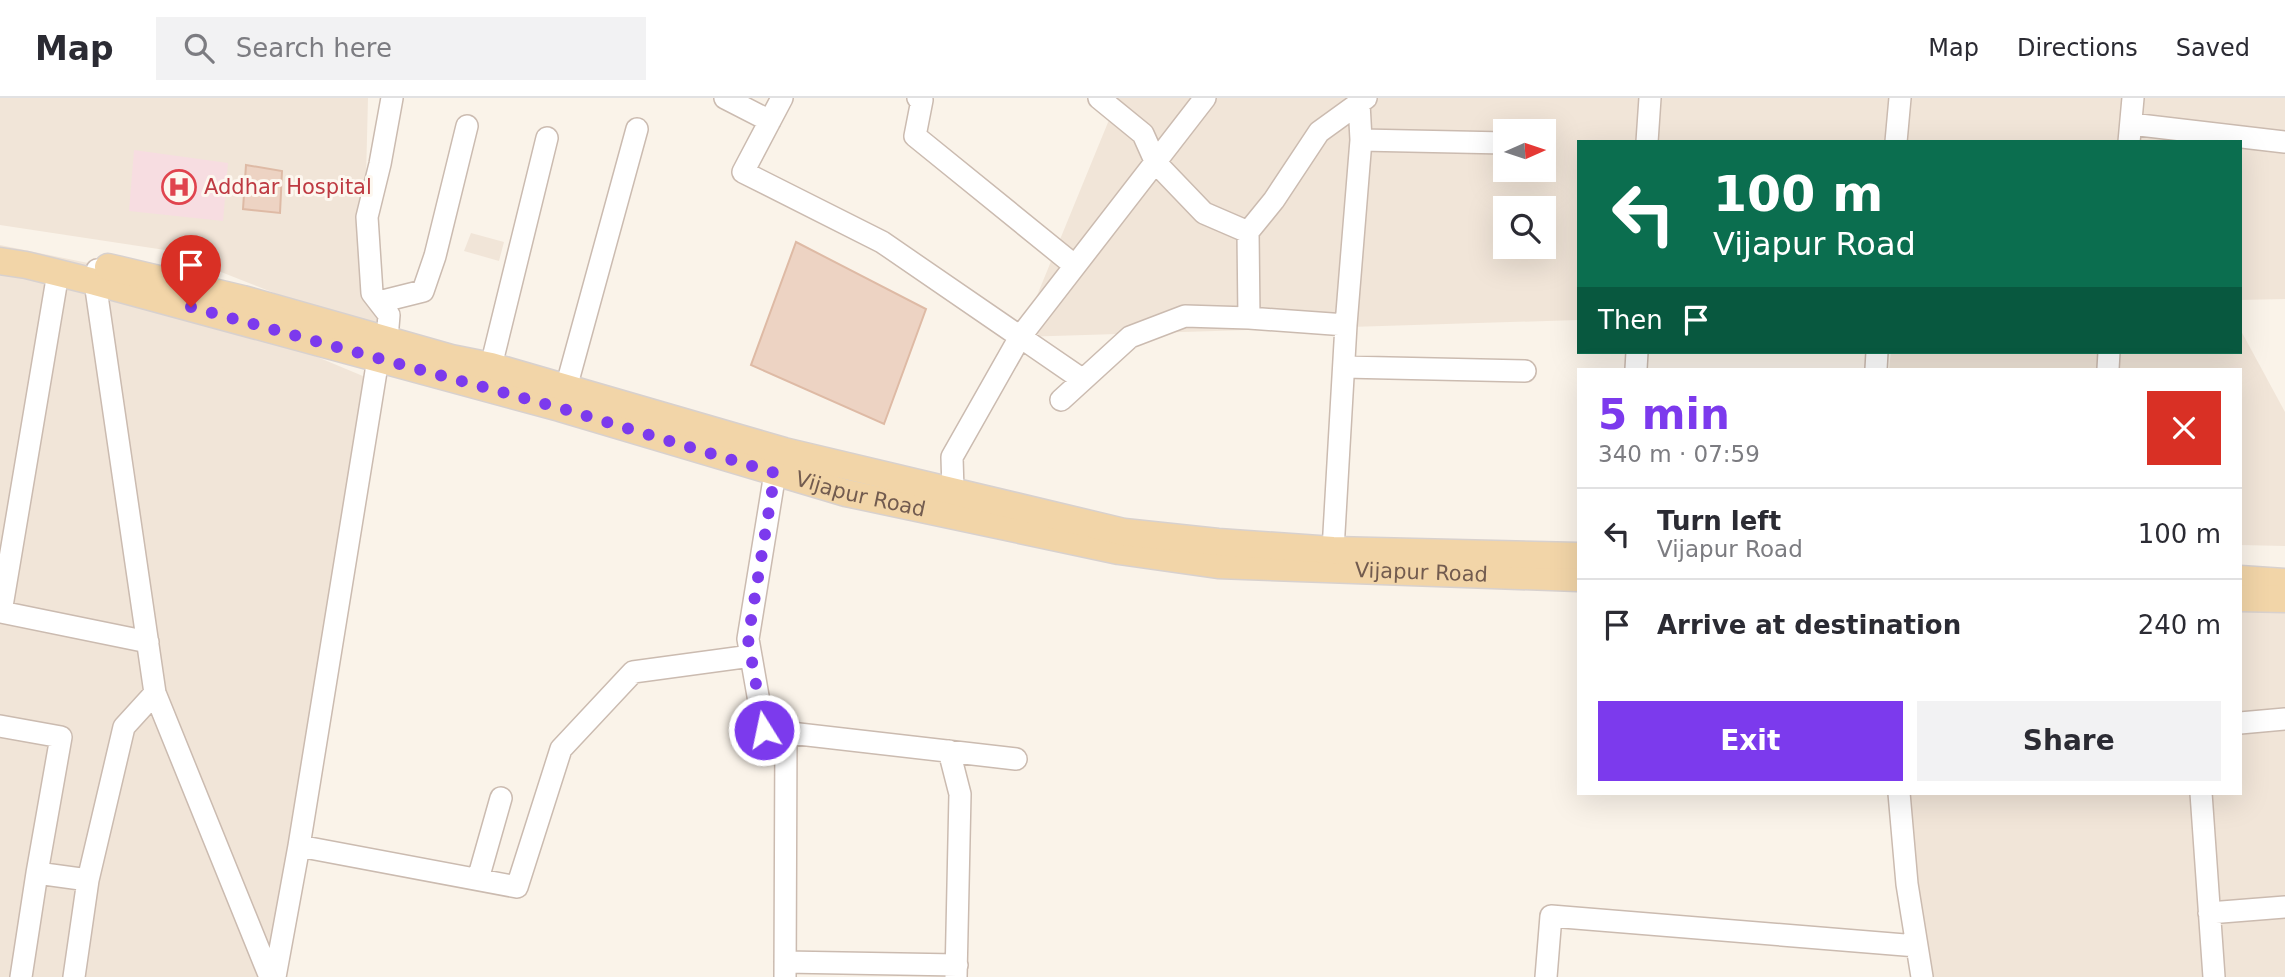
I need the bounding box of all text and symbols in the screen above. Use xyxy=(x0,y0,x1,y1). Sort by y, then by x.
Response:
search box xyxy=(156,17,646,80)
text: Map xyxy=(35,29,114,68)
icon: search xyxy=(180,29,218,67)
text: Search here xyxy=(236,33,392,63)
text: Map xyxy=(1928,34,1979,62)
text: Directions xyxy=(2017,34,2138,62)
text: Saved xyxy=(2176,34,2250,62)
north arrow xyxy=(1493,119,1556,182)
map controls xyxy=(1493,119,1556,259)
text: 100 m xyxy=(1713,166,1883,223)
hospital icon: Addhar Hospital xyxy=(160,168,198,206)
icon: left xyxy=(1598,168,1689,259)
place label: Addhar Hospital xyxy=(204,175,372,199)
button: search xyxy=(1493,196,1556,259)
text: Vijapur Road xyxy=(1713,225,1916,263)
pin xyxy=(161,235,221,307)
icon: arrive xyxy=(172,246,210,284)
icon: arrive xyxy=(1677,301,1715,339)
text: Then xyxy=(1598,305,1663,335)
text: 5 min xyxy=(1598,390,1730,439)
button: close xyxy=(2147,391,2221,465)
text: 340 m · 07:59 xyxy=(1598,441,1760,467)
street label: Vijapur Road xyxy=(793,467,928,522)
text: Turn left xyxy=(1657,506,1781,536)
icon: left xyxy=(1598,515,1636,553)
text: 100 m xyxy=(2138,519,2221,549)
text: Vijapur Road xyxy=(1657,536,1803,562)
street label: Vijapur Road xyxy=(1354,558,1488,587)
icon: arrive xyxy=(1598,606,1636,644)
text: Arrive at destination xyxy=(1657,610,1961,640)
text: 240 m xyxy=(2138,610,2221,640)
position arrow xyxy=(727,693,801,767)
button: Exit xyxy=(1598,701,1903,781)
button: Share xyxy=(1917,701,2221,781)

